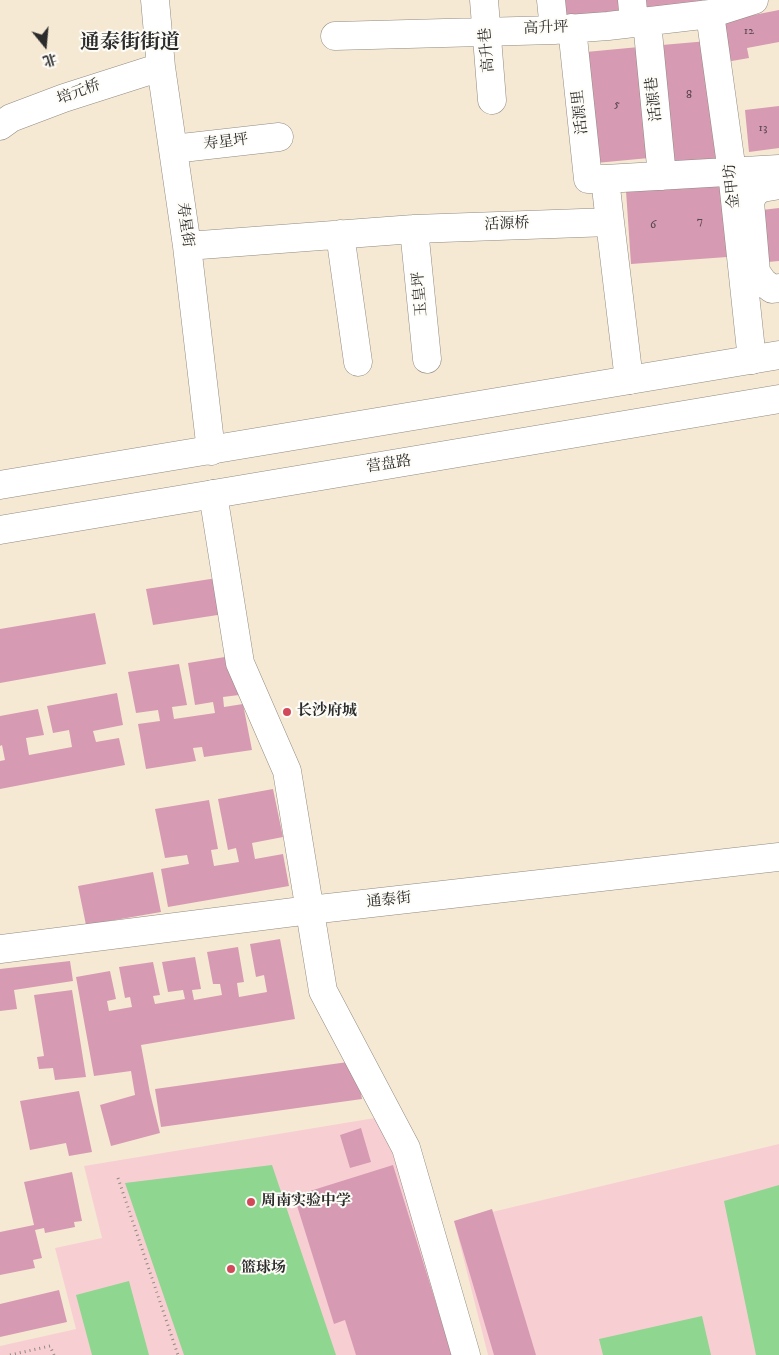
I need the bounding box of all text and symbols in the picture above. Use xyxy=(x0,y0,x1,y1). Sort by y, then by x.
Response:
street label: 高升坪 xyxy=(523,19,569,39)
north arrow xyxy=(20,20,70,70)
house number: 12 xyxy=(744,25,754,39)
street label: 高升巷 xyxy=(477,27,499,73)
district label: 通泰街街道 xyxy=(80,32,180,56)
text: 北 xyxy=(40,49,59,70)
street label: 活源巷 xyxy=(644,76,666,122)
street label: 培元桥 xyxy=(55,77,103,109)
street label: 活源里 xyxy=(570,89,592,135)
house number: 8 xyxy=(686,89,692,103)
house number: 5 xyxy=(614,98,620,112)
house number: 13 xyxy=(759,122,767,136)
street label: 寿星坪 xyxy=(203,131,249,155)
street label: 金甲坊 xyxy=(722,163,744,209)
street label: 寿星街 xyxy=(172,201,196,249)
street label: 活源桥 xyxy=(484,215,530,235)
house number: 7 xyxy=(697,215,703,229)
house number: 6 xyxy=(650,219,656,233)
street label: 玉皇坪 xyxy=(410,271,432,317)
street label: 营盘路 xyxy=(365,453,413,477)
place label: 长沙府城 xyxy=(297,703,357,721)
marker: 长沙府城 xyxy=(281,706,293,718)
street label: 通泰街 xyxy=(366,890,412,912)
place label: 周南实验中学 xyxy=(261,1193,351,1211)
marker: 周南实验中学 xyxy=(245,1196,257,1208)
place label: 篮球场 xyxy=(241,1260,286,1278)
marker: 篮球场 xyxy=(225,1263,237,1275)

